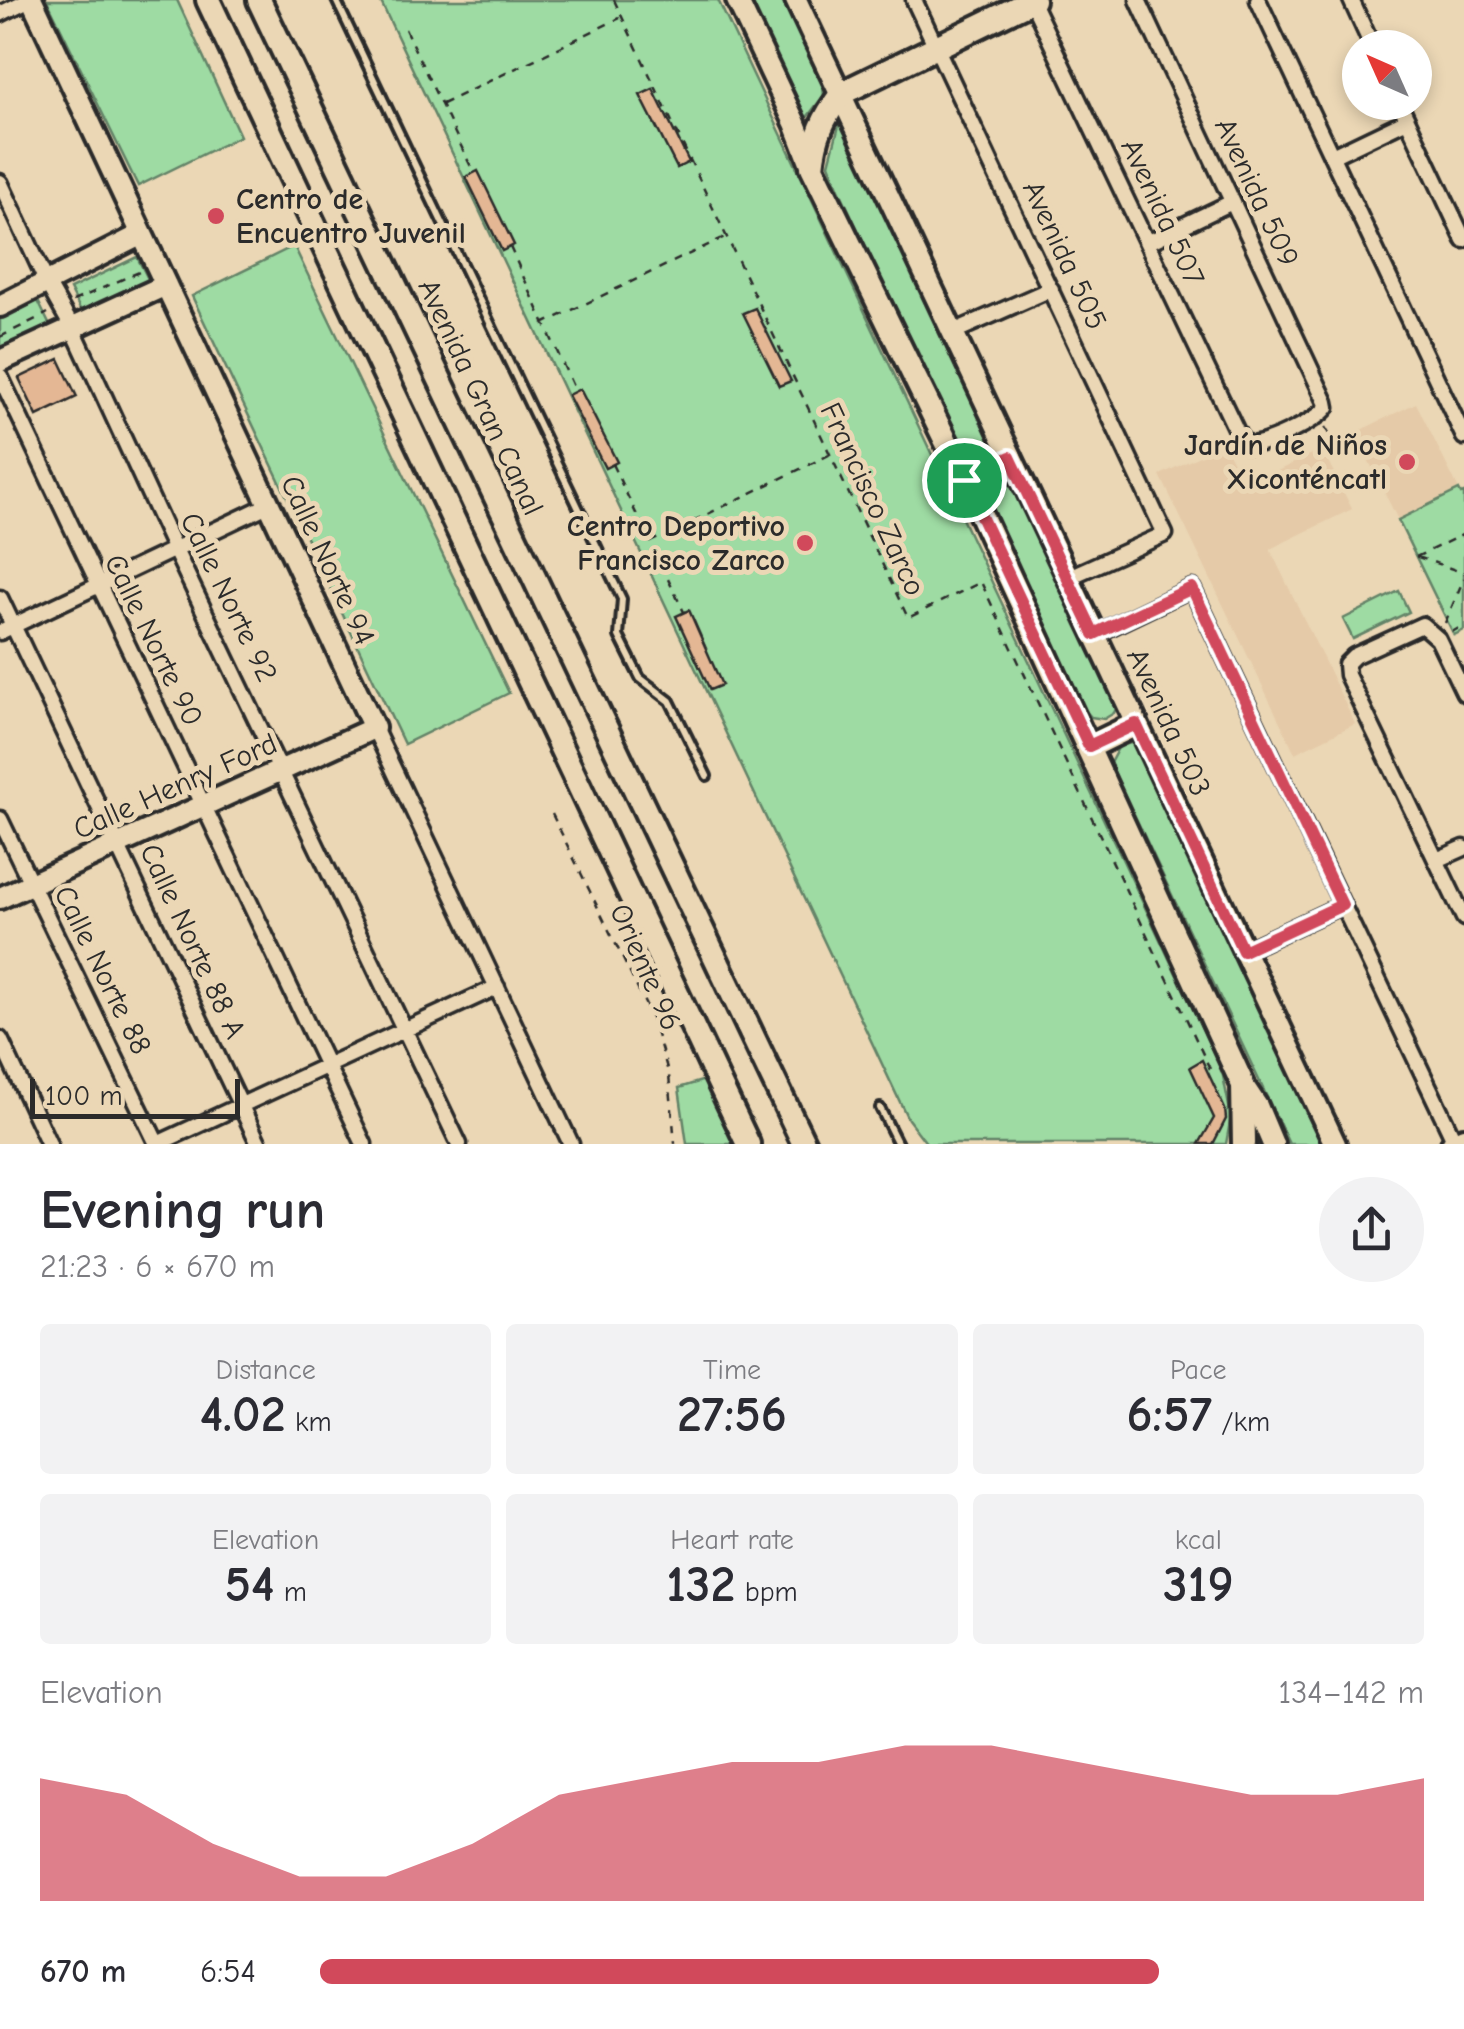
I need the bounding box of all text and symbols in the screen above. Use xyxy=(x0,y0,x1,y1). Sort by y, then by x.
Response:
north arrow xyxy=(1342,30,1432,120)
map controls xyxy=(1342,30,1432,120)
street label: Avenida 509 xyxy=(1207,112,1306,272)
street label: Avenida 507 xyxy=(1113,133,1212,291)
street label: Avenida 505 xyxy=(1015,175,1114,335)
place label: Centro de Encuentro Juvenil xyxy=(236,182,466,251)
marker: Centro de Encuentro Juvenil xyxy=(205,205,227,227)
street label: Avenida Gran Canal xyxy=(410,274,551,521)
street label: Francisco Zarco xyxy=(813,397,933,601)
place label: Jardín de Niños Xiconténcatl xyxy=(1184,428,1387,497)
pin xyxy=(922,438,1007,523)
marker: Jardín de Niños Xiconténcatl xyxy=(1396,451,1418,473)
icon: arrive xyxy=(937,453,992,508)
street label: Calle Norte 94 xyxy=(273,470,382,650)
street label: Calle Norte 92 xyxy=(172,507,285,688)
place label: Centro Deportivo Francisco Zarco xyxy=(567,509,785,578)
marker: Centro Deportivo Francisco Zarco xyxy=(794,532,816,554)
street label: Calle Norte 90 xyxy=(97,549,210,732)
street label: Avenida 503 xyxy=(1119,643,1218,802)
street label: Calle Henry Ford xyxy=(68,726,282,847)
street label: Calle Norte 88 A xyxy=(132,838,253,1044)
street label: Calle Norte 88 xyxy=(47,880,158,1060)
street label: Oriente 96 xyxy=(602,899,689,1036)
scale bar xyxy=(30,1074,240,1118)
text: 100 m xyxy=(45,1080,123,1112)
button: share xyxy=(1319,1177,1424,1282)
text: Evening run xyxy=(40,1178,325,1242)
text: 21:23 · 6 × 670 m xyxy=(40,1248,275,1285)
text: Distance xyxy=(216,1354,316,1386)
text: Time xyxy=(703,1354,761,1386)
text: Pace xyxy=(1170,1354,1227,1386)
text: 4.02 xyxy=(200,1386,286,1444)
text: 27:56 xyxy=(677,1386,787,1444)
text: 6:57 xyxy=(1126,1386,1212,1444)
text: km xyxy=(286,1406,332,1438)
text: /km xyxy=(1212,1406,1270,1438)
text: Elevation xyxy=(212,1524,319,1556)
text: Heart rate xyxy=(670,1524,794,1556)
text: kcal xyxy=(1175,1524,1222,1556)
text: 54 xyxy=(224,1556,274,1614)
text: 132 xyxy=(666,1556,735,1614)
text: 319 xyxy=(1163,1556,1234,1614)
text: m xyxy=(274,1576,307,1608)
text: bpm xyxy=(735,1576,798,1608)
text: Elevation xyxy=(40,1674,163,1711)
text: 134–142 m xyxy=(1278,1674,1424,1711)
text: 670 m xyxy=(40,1953,126,1990)
text: 6:54 xyxy=(200,1953,256,1990)

